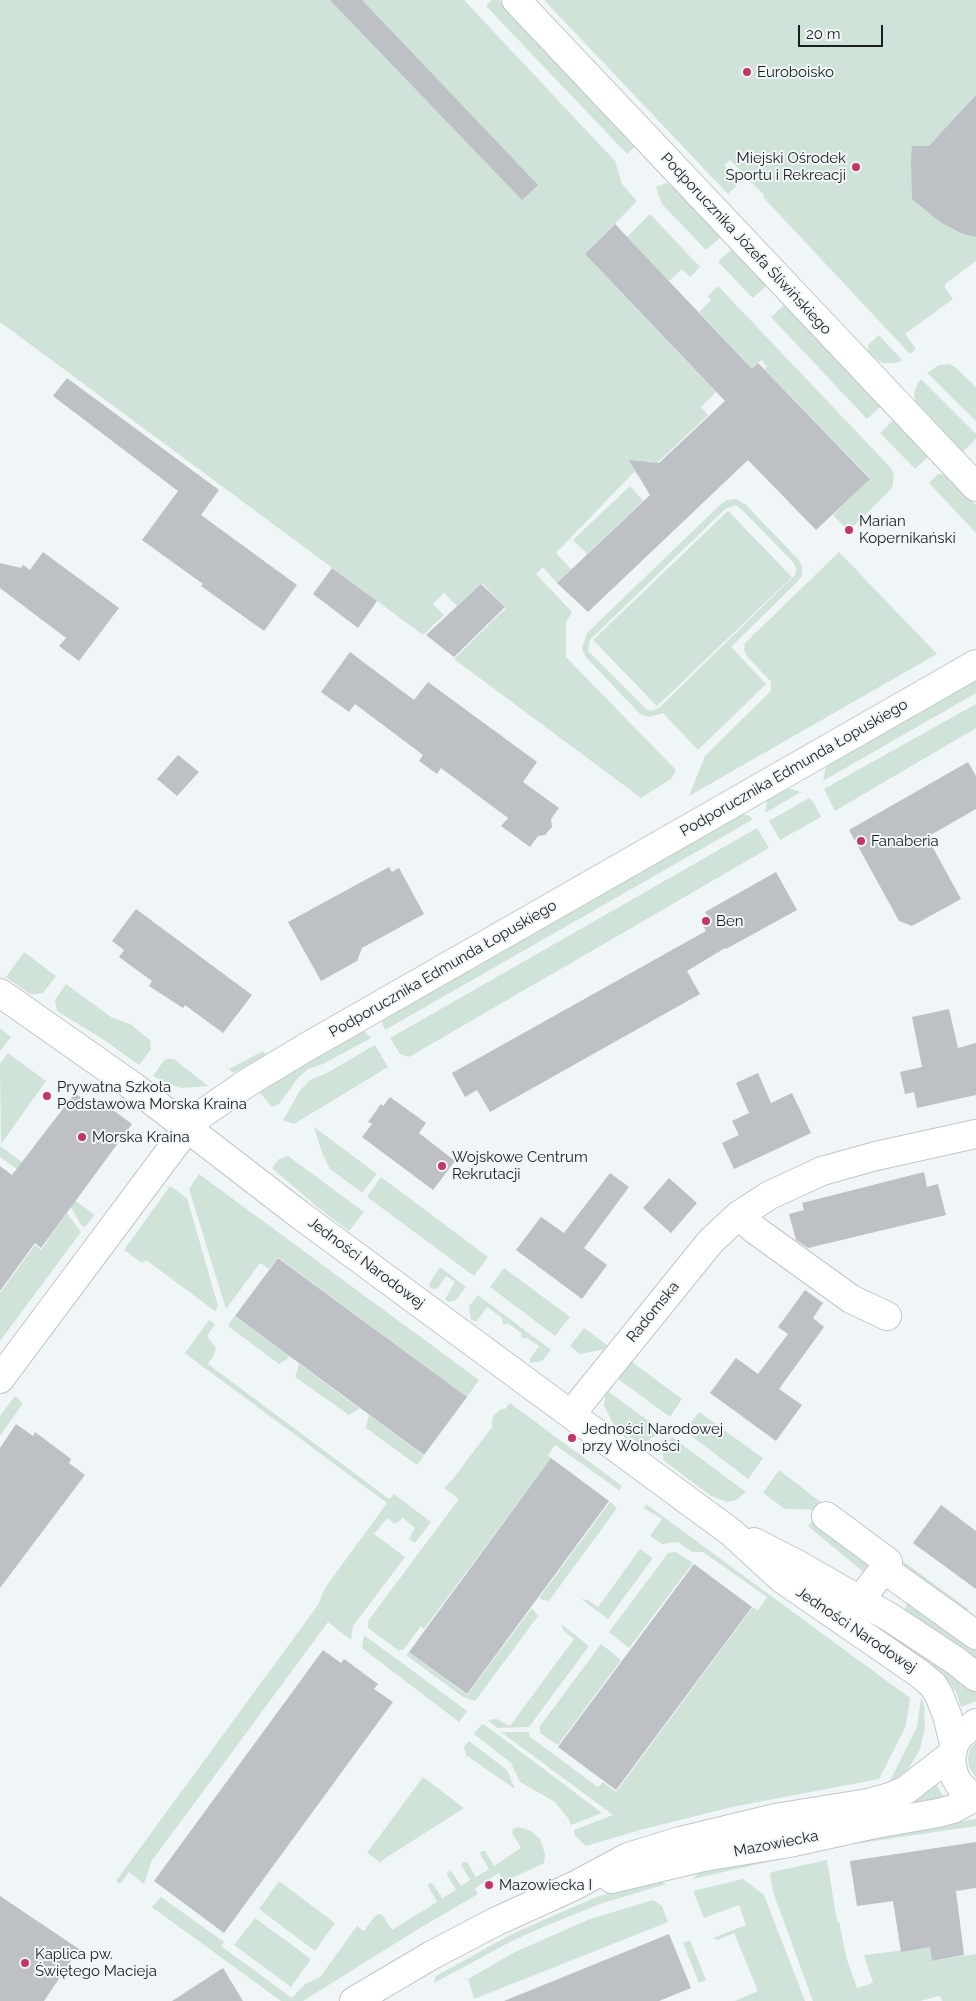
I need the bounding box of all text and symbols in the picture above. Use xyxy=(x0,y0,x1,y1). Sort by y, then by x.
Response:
scale bar xyxy=(801,15,886,47)
text: 20 m xyxy=(806,25,841,43)
place label: Euroboisko xyxy=(757,63,834,81)
marker: Euroboisko xyxy=(741,66,753,78)
street label: Podporucznika Józefa Śliwińskiego xyxy=(657,149,835,339)
place label: Miejski Ośrodek Sportu i Rekreacji xyxy=(725,149,846,184)
marker: Miejski Ośrodek Sportu i Rekreacji xyxy=(850,161,862,173)
place label: Marian Kopernikański xyxy=(859,512,956,547)
marker: Marian Kopernikański xyxy=(843,524,855,536)
street label: Podporucznika Edmunda Łopuskiego xyxy=(677,695,911,841)
place label: Fanaberia xyxy=(871,832,939,850)
marker: Fanaberia xyxy=(855,835,867,847)
street label: Podporucznika Edmunda Łopuskiego xyxy=(326,896,560,1042)
place label: Ben xyxy=(716,912,744,930)
marker: Ben xyxy=(700,915,712,927)
place label: Prywatna Szkoła Podstawowa Morska Kraina xyxy=(57,1078,247,1113)
marker: Prywatna Szkoła Podstawowa Morska Kraina xyxy=(41,1090,53,1102)
place label: Morska Kraina xyxy=(92,1128,190,1146)
marker: Morska Kraina xyxy=(76,1131,88,1143)
place label: Wojskowe Centrum Rekrutacji xyxy=(452,1148,588,1183)
marker: Wojskowe Centrum Rekrutacji xyxy=(436,1160,448,1172)
street label: Jedności Narodowej xyxy=(304,1213,428,1313)
street label: Radomska xyxy=(623,1278,683,1346)
place label: Jedności Narodowej przy Wolności xyxy=(582,1420,723,1455)
marker: Jedności Narodowej przy Wolności xyxy=(566,1432,578,1444)
street label: Jedności Narodowej xyxy=(792,1583,920,1677)
street label: Mazowiecka xyxy=(732,1827,820,1861)
place label: Mazowiecka I xyxy=(499,1876,592,1894)
marker: Mazowiecka I xyxy=(483,1879,495,1891)
place label: Kaplica pw. Świętego Macieja xyxy=(35,1945,157,1980)
marker: Kaplica pw. Świętego Macieja xyxy=(19,1957,31,1969)

